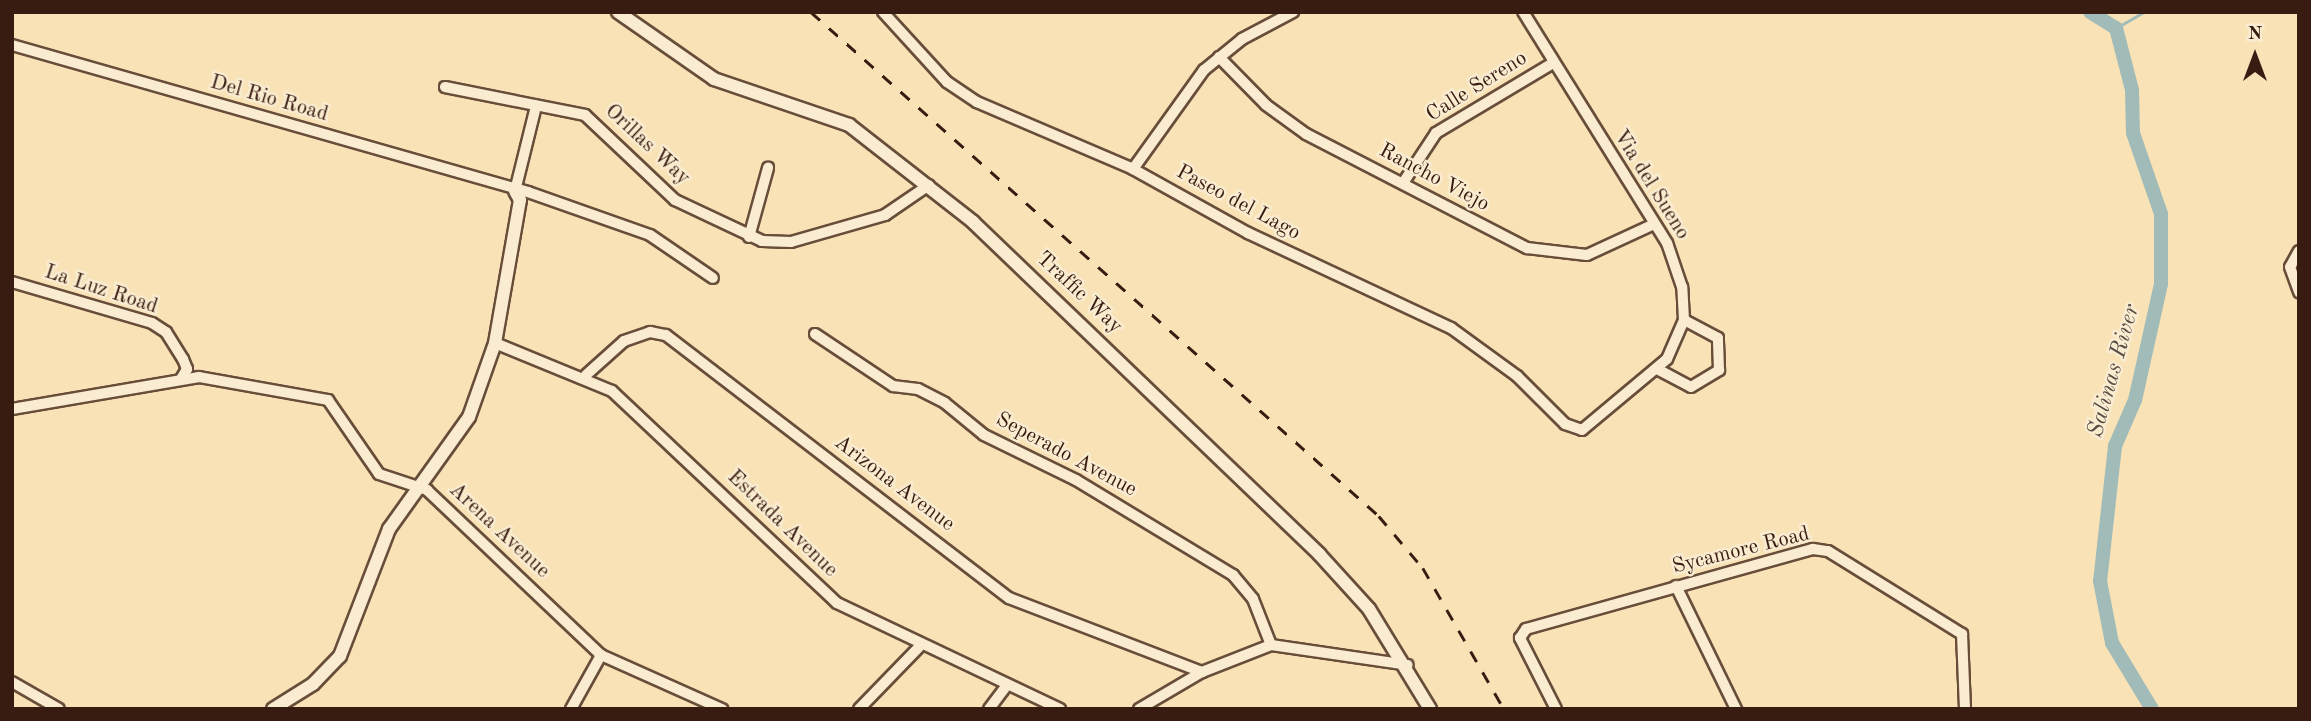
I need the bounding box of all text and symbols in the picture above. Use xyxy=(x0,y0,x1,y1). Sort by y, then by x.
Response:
north arrow xyxy=(2220,21,2290,91)
text: N xyxy=(2248,25,2262,44)
street label: Calle Sereno xyxy=(1422,46,1532,128)
street label: Del Rio Road xyxy=(207,70,331,128)
street label: Orillas Way xyxy=(599,99,695,191)
street label: Via del Sueno xyxy=(1607,125,1695,245)
street label: Rancho Viejo xyxy=(1374,138,1494,218)
street label: Paseo del Lago xyxy=(1172,160,1304,246)
street label: Traffic Way xyxy=(1031,247,1127,339)
street label: La Luz Road xyxy=(41,260,161,320)
water label: Salinas River xyxy=(2082,301,2146,441)
street label: Seperado Avenue xyxy=(991,407,1141,503)
street label: Arizona Avenue xyxy=(829,431,959,537)
street label: Estrada Avenue xyxy=(722,465,842,583)
street label: Arena Avenue xyxy=(443,478,555,584)
street label: Sycamore Road xyxy=(1670,522,1812,580)

